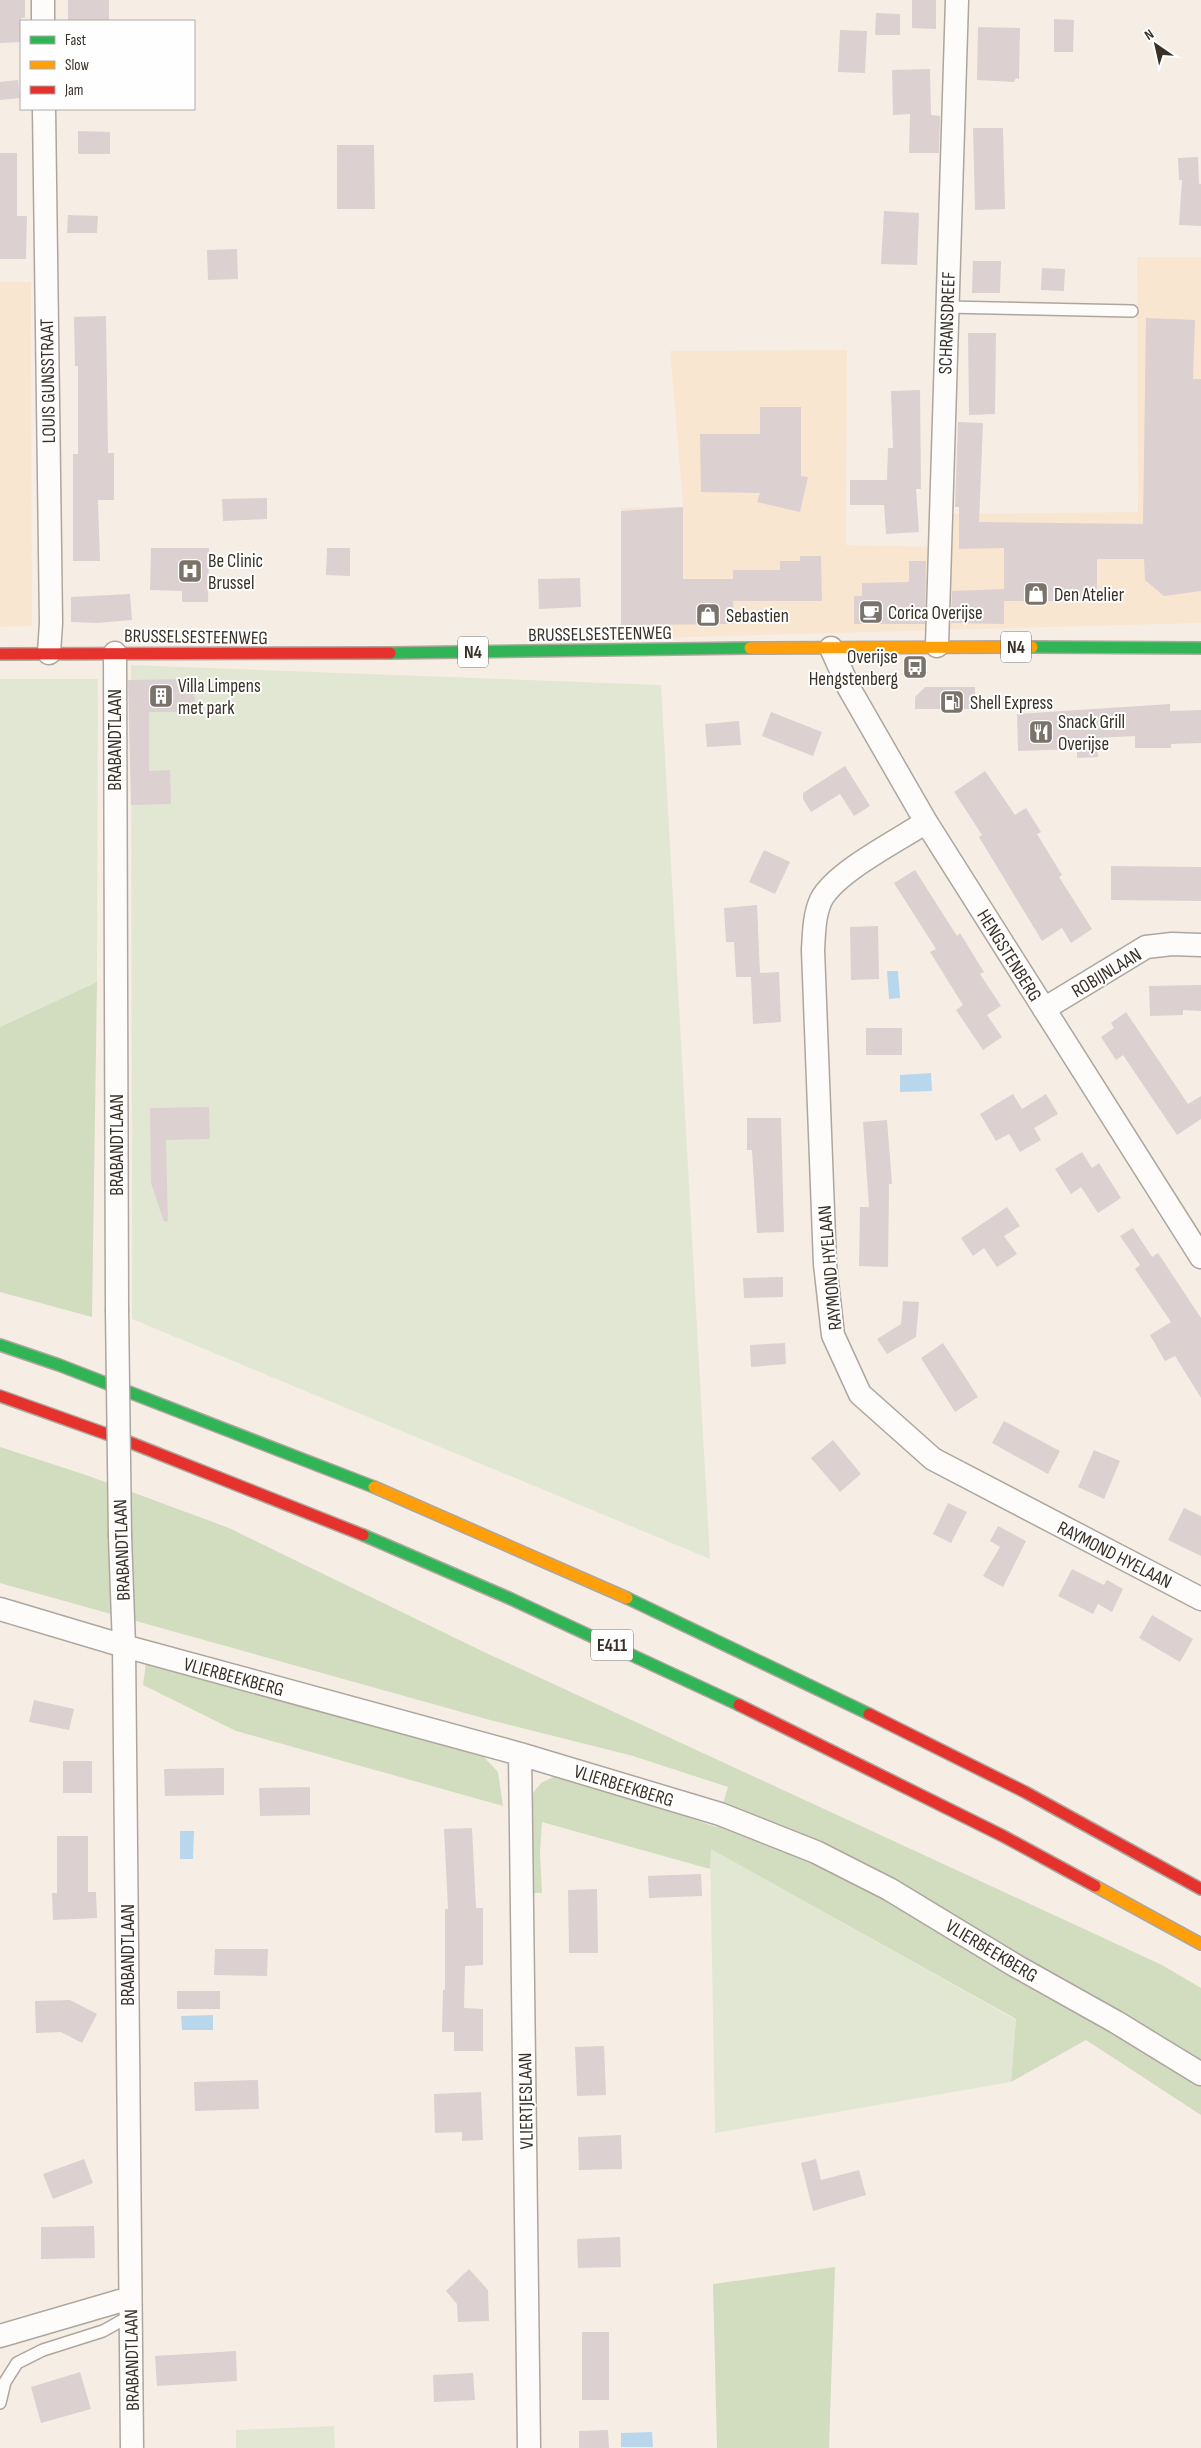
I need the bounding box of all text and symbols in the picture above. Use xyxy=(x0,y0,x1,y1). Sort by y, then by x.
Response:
legend xyxy=(20,20,195,110)
north arrow xyxy=(1131,20,1181,70)
text: N xyxy=(1141,25,1157,44)
text: Fast xyxy=(65,31,87,50)
text: Slow xyxy=(65,56,89,75)
text: Jam xyxy=(64,81,83,100)
street label: SCHRANSDREEF xyxy=(934,271,961,375)
street label: LOUIS GUNSSTRAAT xyxy=(36,318,61,444)
place label: Be Clinic Brussel xyxy=(208,550,263,595)
hospital icon: Be Clinic Brussel xyxy=(177,558,203,584)
shop icon: Den Atelier xyxy=(1023,581,1049,607)
place label: Den Atelier xyxy=(1054,584,1125,607)
cafe icon: Corica Overijse xyxy=(858,599,884,625)
shop icon: Sebastien xyxy=(695,602,721,628)
place label: Corica Overijse xyxy=(888,602,983,625)
place label: Sebastien xyxy=(726,605,789,628)
street label: BRUSSELSESTEENWEG xyxy=(528,622,672,647)
street label: BRUSSELSESTEENWEG xyxy=(124,625,268,650)
road number: N4 xyxy=(1001,632,1031,662)
road number: N4 xyxy=(458,636,488,668)
place label: Overijse Hengstenberg xyxy=(809,646,898,691)
bus stop icon: Overijse Hengstenberg xyxy=(902,654,928,680)
place label: Villa Limpens met park xyxy=(178,675,261,720)
building icon: Villa Limpens met park xyxy=(148,683,174,709)
street label: BRABANDTLAAN xyxy=(104,689,127,791)
fuel station icon: Shell Express xyxy=(939,689,965,715)
place label: Shell Express xyxy=(970,692,1053,715)
place label: Snack Grill Overijse xyxy=(1058,711,1125,756)
restaurant icon: Snack Grill Overijse xyxy=(1028,719,1054,745)
street label: HENGSTENBERG xyxy=(971,905,1046,1006)
street label: ROBIJNLAAN xyxy=(1068,944,1146,1003)
street label: BRABANDTLAAN xyxy=(106,1094,129,1196)
street label: RAYMOND HYELAAN xyxy=(814,1204,847,1331)
street label: BRABANDTLAAN xyxy=(109,1499,136,1601)
street label: RAYMOND HYELAAN xyxy=(1053,1517,1175,1594)
road number: E411 xyxy=(591,1630,633,1660)
street label: VLIERBEEKBERG xyxy=(181,1653,286,1702)
street label: VLIERBEEKBERG xyxy=(571,1760,676,1813)
street label: BRABANDTLAAN xyxy=(117,1904,140,2006)
street label: VLIERBEEKBERG xyxy=(941,1915,1041,1988)
street label: VLIERTJESLAAN xyxy=(514,2052,539,2150)
street label: BRABANDTLAAN xyxy=(120,2309,145,2411)

